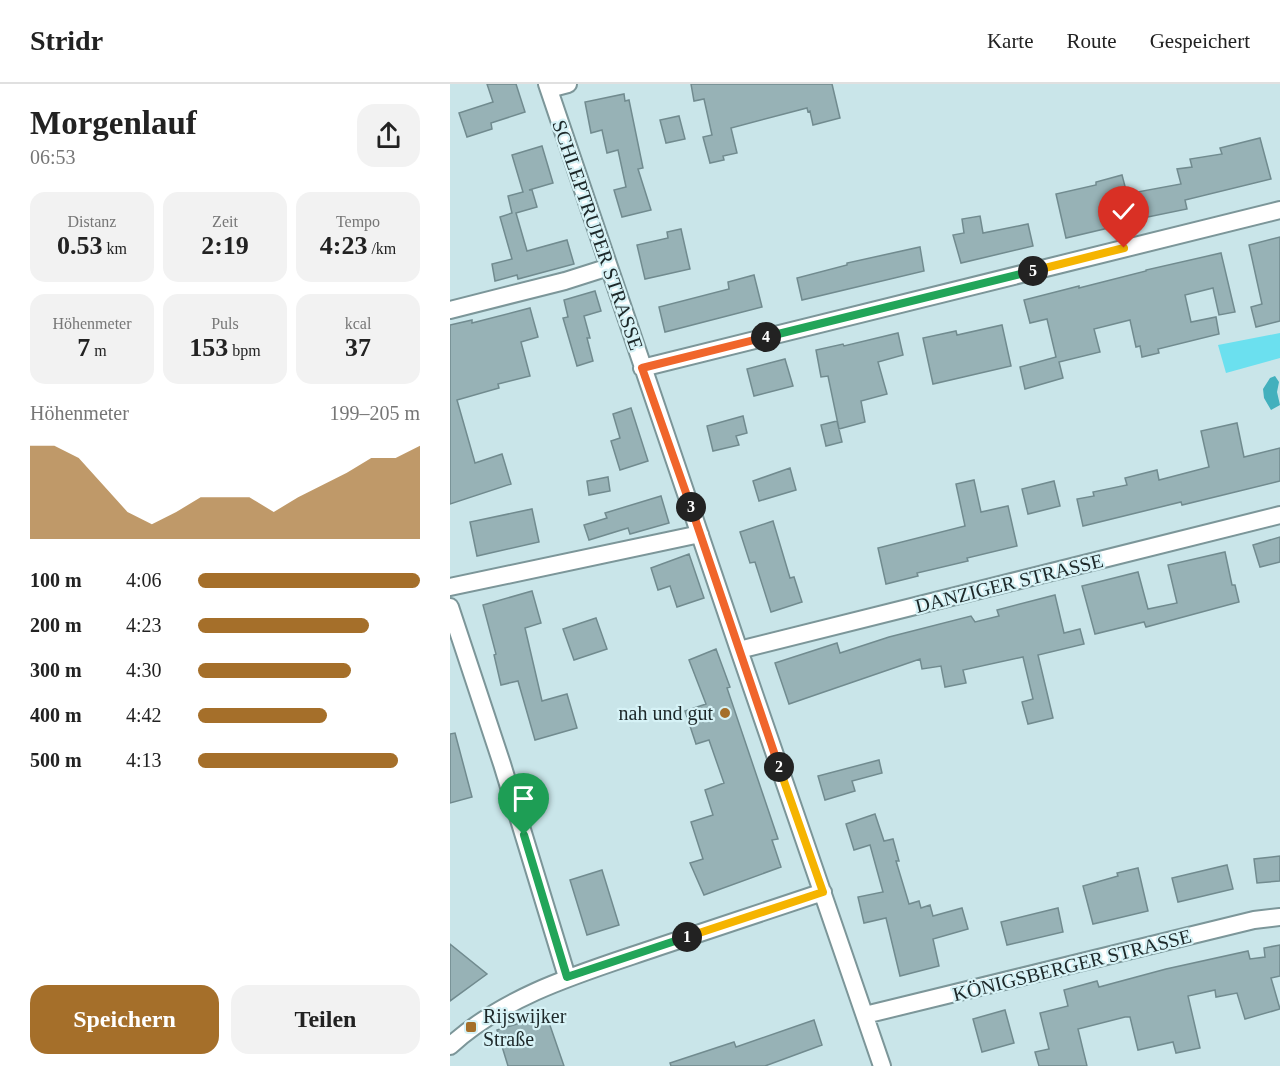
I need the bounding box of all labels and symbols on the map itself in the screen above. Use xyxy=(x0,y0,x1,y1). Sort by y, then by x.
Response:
street label: SCHLEPTRUPER STRASSE xyxy=(548,117,648,353)
pin xyxy=(1098,186,1149,248)
pin: 5 xyxy=(1018,256,1048,286)
pin: 4 xyxy=(751,322,781,352)
pin: 3 xyxy=(676,492,706,522)
street label: DANZIGER STRASSE xyxy=(913,549,1105,617)
place label: nah und gut xyxy=(619,702,713,725)
marker: nah und gut xyxy=(718,706,732,720)
pin: 2 xyxy=(764,752,794,782)
pin xyxy=(498,773,549,835)
pin: 1 xyxy=(672,922,702,952)
street label: KÖNIGSBERGER STRASSE xyxy=(950,925,1194,1005)
place label: Rijswijker Straße xyxy=(483,1005,567,1050)
marker: Rijswijker Straße xyxy=(464,1020,478,1034)

